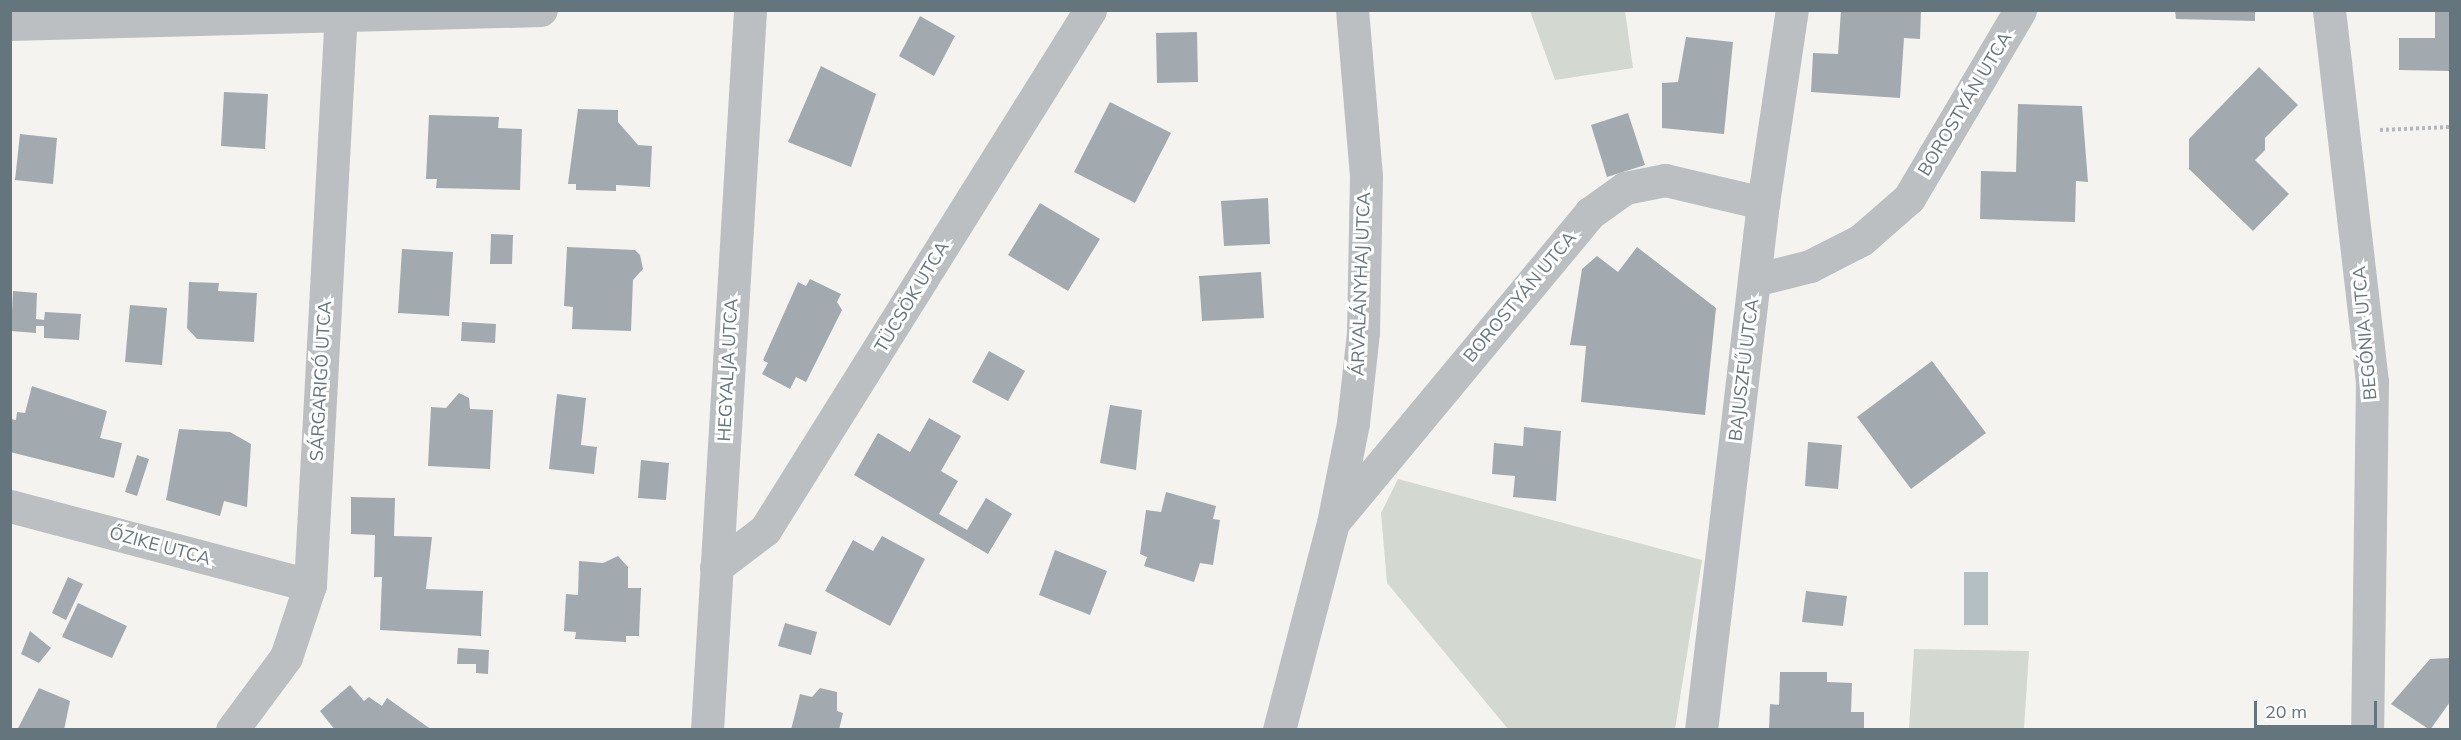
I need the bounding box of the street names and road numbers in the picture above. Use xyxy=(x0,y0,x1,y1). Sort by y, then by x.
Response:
street label: BOROSTYÁN UTCA xyxy=(1914,28,2016,180)
street label: ÁRVALÁNYHAJ UTCA xyxy=(1347,192,1375,376)
street label: BOROSTYÁN UTCA xyxy=(1459,227,1581,367)
street label: TÜCSÖK UTCA xyxy=(870,238,954,356)
street label: BEGÓNIA UTCA xyxy=(2348,265,2382,401)
street label: HEGYALJA UTCA xyxy=(713,298,743,442)
street label: BAJUSZFŰ UTCA xyxy=(1725,298,1763,442)
street label: SÁRGARIGÓ UTCA xyxy=(306,300,336,462)
street label: ŐZIKE UTCA xyxy=(107,522,213,570)

